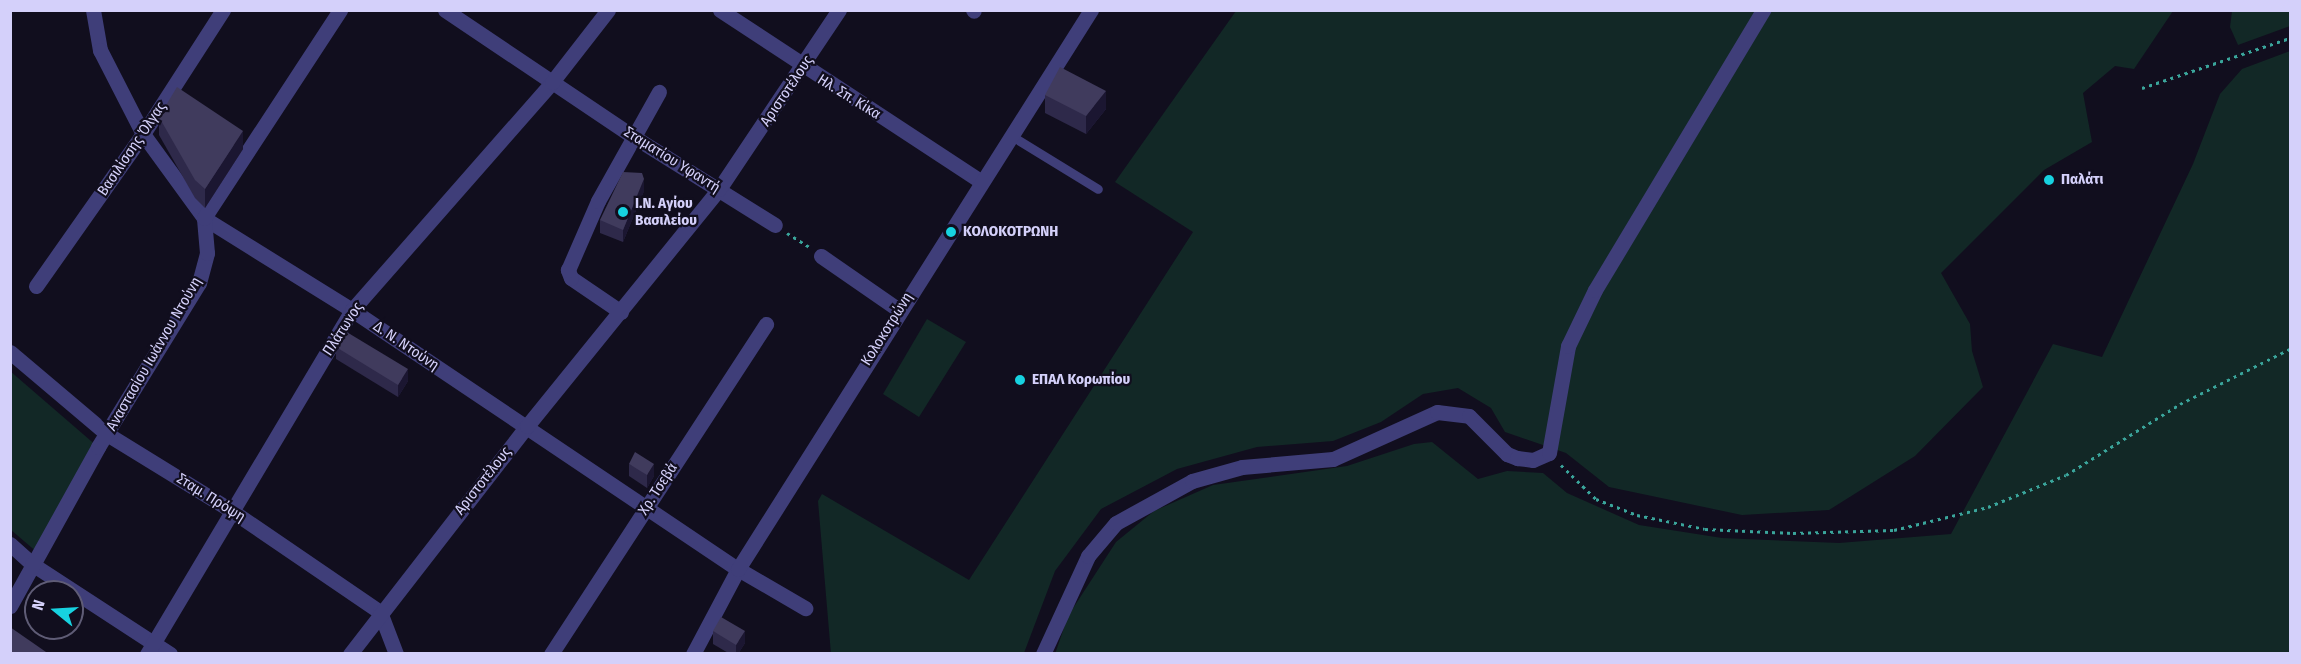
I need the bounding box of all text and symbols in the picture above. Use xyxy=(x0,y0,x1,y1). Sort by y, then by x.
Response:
street label: Αριστοτέλους xyxy=(757,52,817,130)
street label: Ηλ. Σπ. Κίκα xyxy=(814,71,884,123)
street label: Βασιλίσσης Όλγας xyxy=(94,99,170,199)
street label: Σταματίου Υφαντή xyxy=(621,123,723,197)
place label: Παλάτι xyxy=(2061,171,2103,189)
marker: Παλάτι xyxy=(2042,173,2056,187)
place label: Ι.Ν. Αγίου Βασιλείου xyxy=(635,194,697,229)
marker: Ι.Ν. Αγίου Βασιλείου xyxy=(616,205,630,219)
place label: ΚΟΛΟΚΟΤΡΩΝΗ xyxy=(963,223,1058,241)
marker: ΚΟΛΟΚΟΤΡΩΝΗ xyxy=(944,225,958,239)
street label: Αναστασίου Ιωάννου Ντούνη xyxy=(103,274,205,434)
street label: Κολοκοτρώνη xyxy=(857,289,917,369)
street label: Πλάτωνος xyxy=(319,299,367,359)
street label: Δ. Ν. Ντούνη xyxy=(370,317,442,375)
place label: ΕΠΑΛ Κορωπίου xyxy=(1032,371,1130,389)
marker: ΕΠΑΛ Κορωπίου xyxy=(1013,373,1027,387)
street label: Αριστοτέλους xyxy=(451,443,515,519)
street label: Χρ. Τσεβά xyxy=(635,460,681,518)
street label: Σταμ. Πρόψη xyxy=(173,470,249,526)
north arrow xyxy=(24,580,84,640)
text: N xyxy=(28,597,49,612)

